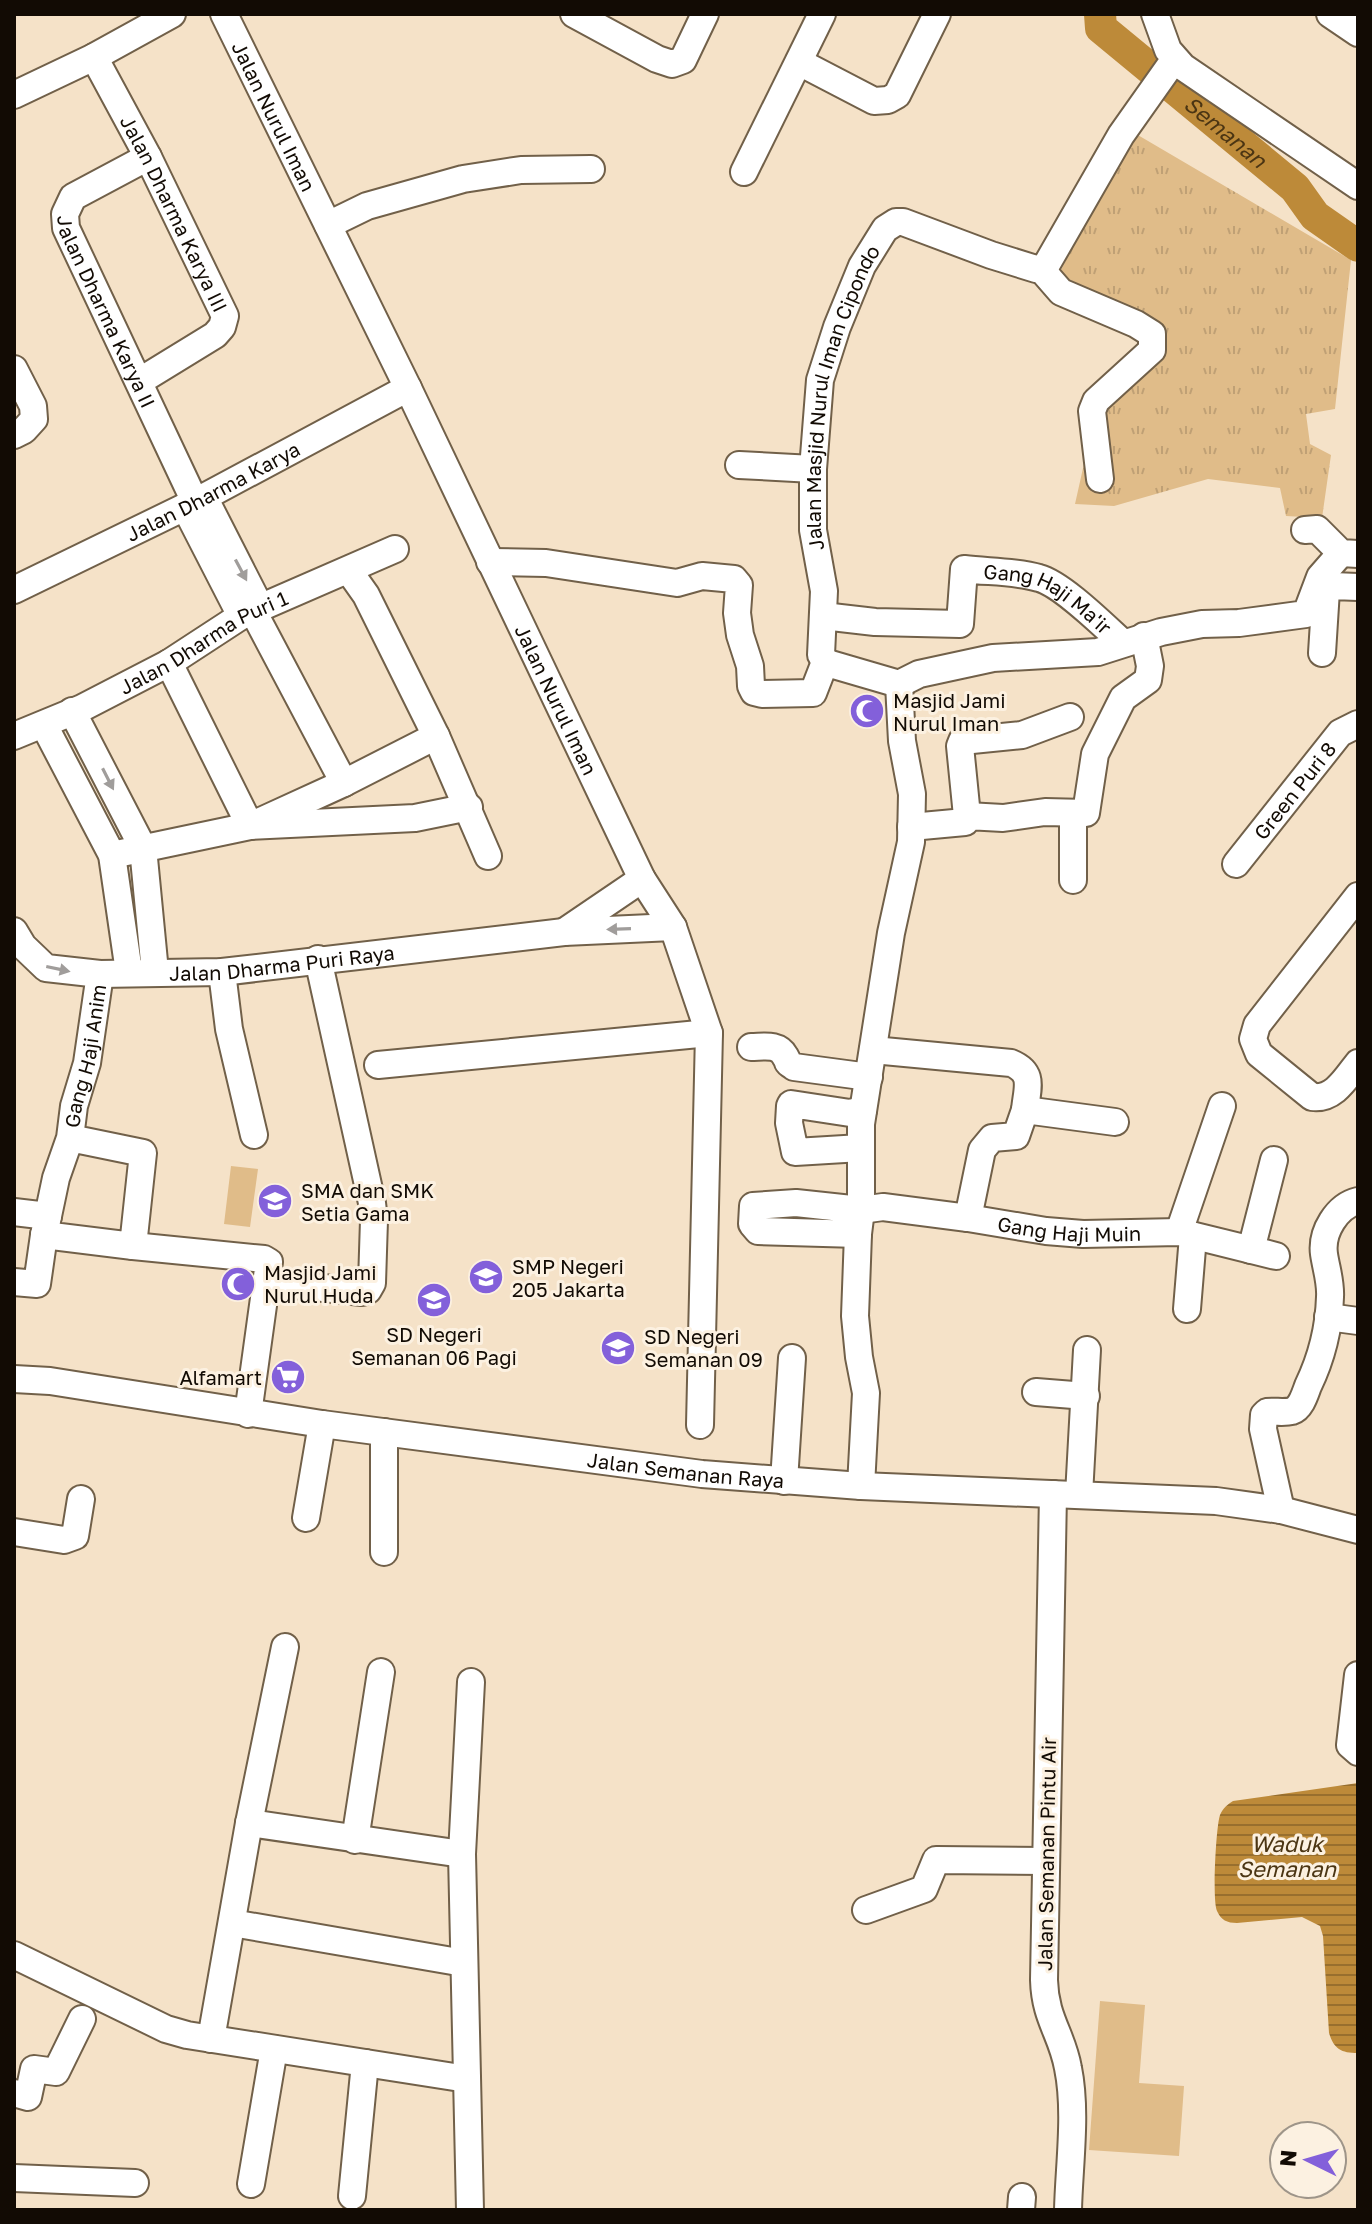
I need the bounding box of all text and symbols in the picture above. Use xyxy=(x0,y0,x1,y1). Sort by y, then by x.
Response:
street label: Jalan Nurul Iman xyxy=(227,38,321,195)
water label: Semanan xyxy=(1179,89,1274,174)
street label: Jalan Dharma Karya III xyxy=(116,111,233,316)
street label: Jalan Dharma Karya II xyxy=(53,214,161,411)
street label: Jalan Masjid Nurul Iman Cipondo xyxy=(801,240,884,553)
street label: Jalan Dharma Karya xyxy=(122,436,304,546)
one-way arrow xyxy=(234,558,247,581)
street label: Gang Haji Ma'ir xyxy=(983,559,1117,639)
street label: Jalan Dharma Puri 1 xyxy=(115,585,291,699)
street label: Jalan Nurul Iman xyxy=(510,621,603,779)
place label: Masjid Jami Nurul Iman xyxy=(893,688,1006,735)
mosque icon: Masjid Jami Nurul Iman xyxy=(848,692,886,730)
street label: Green Puri 8 xyxy=(1248,737,1340,844)
one-way arrow xyxy=(101,768,114,791)
one-way arrow xyxy=(606,923,631,936)
street label: Jalan Dharma Puri Raya xyxy=(169,940,396,985)
one-way arrow xyxy=(46,963,71,976)
street label: Gang Haji Anim xyxy=(59,983,110,1129)
place label: SMA dan SMK Setia Gama xyxy=(301,1178,434,1225)
school or university icon: SMA dan SMK Setia Gama xyxy=(256,1182,294,1220)
street label: Gang Haji Muin xyxy=(996,1211,1142,1246)
place label: SMP Negeri 205 Jakarta xyxy=(512,1254,625,1301)
school or university icon: SMP Negeri 205 Jakarta xyxy=(467,1258,505,1296)
place label: Masjid Jami Nurul Huda xyxy=(264,1260,377,1307)
mosque icon: Masjid Jami Nurul Huda xyxy=(219,1265,257,1303)
school or university icon: SD Negeri Semanan 06 Pagi xyxy=(415,1281,453,1319)
place label: SD Negeri Semanan 06 Pagi xyxy=(351,1322,517,1369)
place label: SD Negeri Semanan 09 xyxy=(644,1324,763,1371)
school or university icon: SD Negeri Semanan 09 xyxy=(599,1329,637,1367)
supermarket icon: Alfamart xyxy=(269,1358,307,1396)
place label: Alfamart xyxy=(180,1365,262,1389)
street label: Jalan Semanan Raya xyxy=(586,1447,785,1492)
street label: Jalan Semanan Pintu Air xyxy=(1032,1737,1060,1971)
water label: Waduk Semanan xyxy=(1238,1830,1338,1882)
north arrow xyxy=(1268,2120,1348,2200)
text: N xyxy=(1273,2149,1302,2168)

